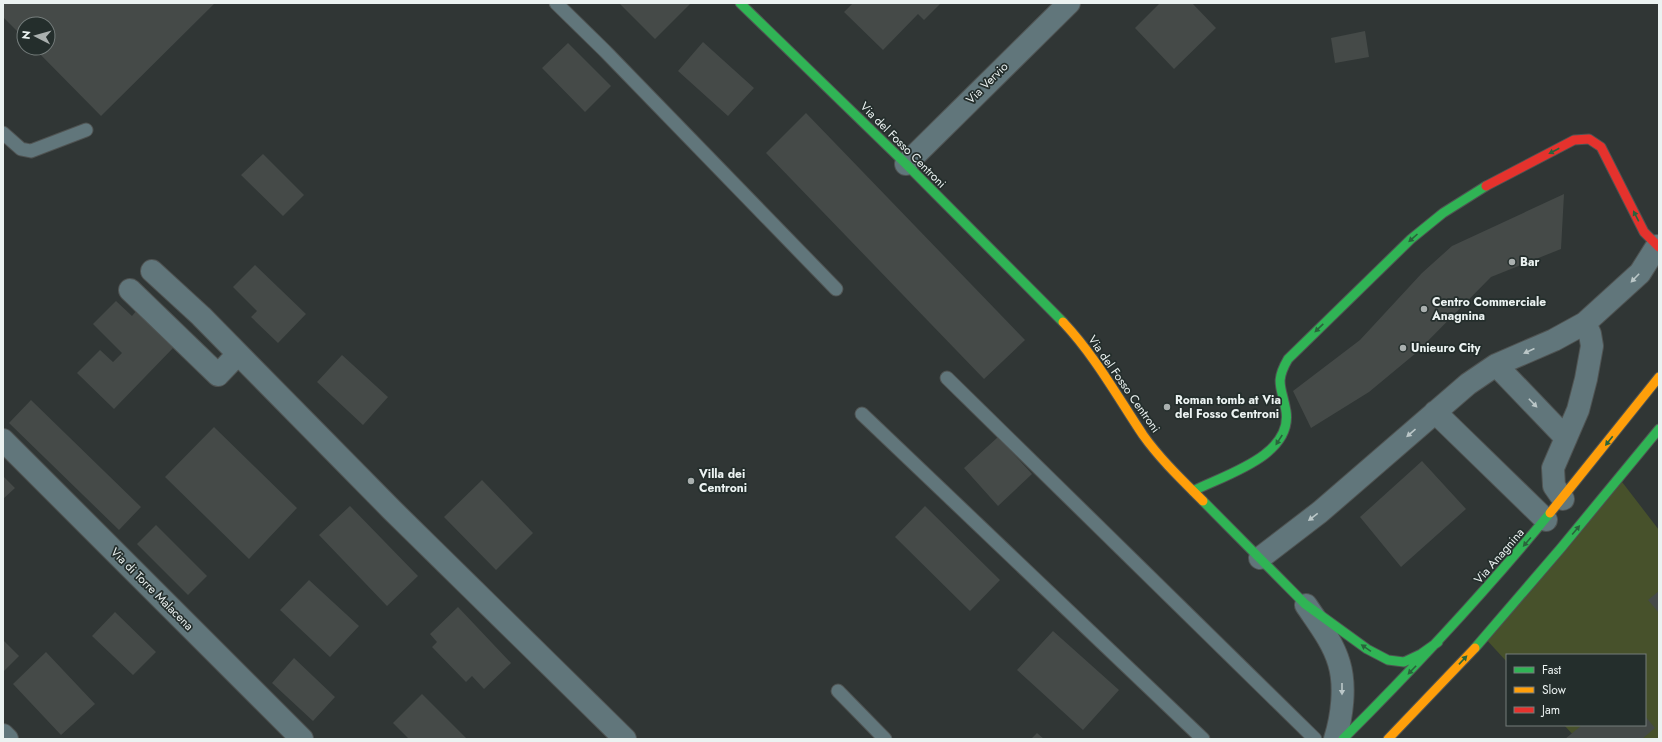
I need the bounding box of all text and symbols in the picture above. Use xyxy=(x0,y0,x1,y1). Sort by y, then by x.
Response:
north arrow xyxy=(16,16,56,56)
text: N xyxy=(18,30,34,40)
street label: Via Vervio xyxy=(962,58,1012,108)
street label: Via del Fosso Centroni xyxy=(856,98,950,192)
one-way arrow xyxy=(1548,147,1560,154)
one-way arrow xyxy=(1633,211,1639,222)
one-way arrow xyxy=(1408,233,1418,243)
place label: Bar xyxy=(1520,253,1539,271)
marker: Bar xyxy=(1507,257,1517,267)
one-way arrow xyxy=(1630,273,1640,283)
place label: Centro Commerciale Anagnina xyxy=(1431,293,1546,325)
marker: Centro Commerciale Anagnina xyxy=(1419,304,1429,314)
one-way arrow xyxy=(1314,323,1324,333)
street label: Via del Fosso Centroni xyxy=(1084,332,1164,436)
place label: Unieuro City xyxy=(1411,339,1481,357)
marker: Unieuro City xyxy=(1398,343,1408,353)
one-way arrow xyxy=(1523,348,1534,354)
place label: Roman tomb at Via del Fosso Centroni xyxy=(1175,391,1281,423)
one-way arrow xyxy=(1528,398,1538,408)
marker: Roman tomb at Via del Fosso Centroni xyxy=(1162,402,1172,412)
one-way arrow xyxy=(1406,428,1417,437)
one-way arrow xyxy=(1275,435,1283,445)
one-way arrow xyxy=(1605,436,1614,447)
place label: Villa dei Centroni xyxy=(698,465,747,497)
marker: Villa dei Centroni xyxy=(686,476,696,486)
one-way arrow xyxy=(1307,513,1318,522)
street label: Via Anagnina xyxy=(1470,524,1528,588)
one-way arrow xyxy=(1572,525,1581,536)
one-way arrow xyxy=(1522,537,1532,547)
street label: Via di Torre Malacena xyxy=(106,543,198,635)
one-way arrow xyxy=(1361,644,1371,652)
legend xyxy=(1506,654,1646,726)
one-way arrow xyxy=(1458,655,1468,665)
text: Fast xyxy=(1542,661,1561,679)
one-way arrow xyxy=(1407,665,1417,675)
text: Slow xyxy=(1542,681,1567,699)
one-way arrow xyxy=(1339,683,1345,696)
text: Jam xyxy=(1540,701,1560,719)

